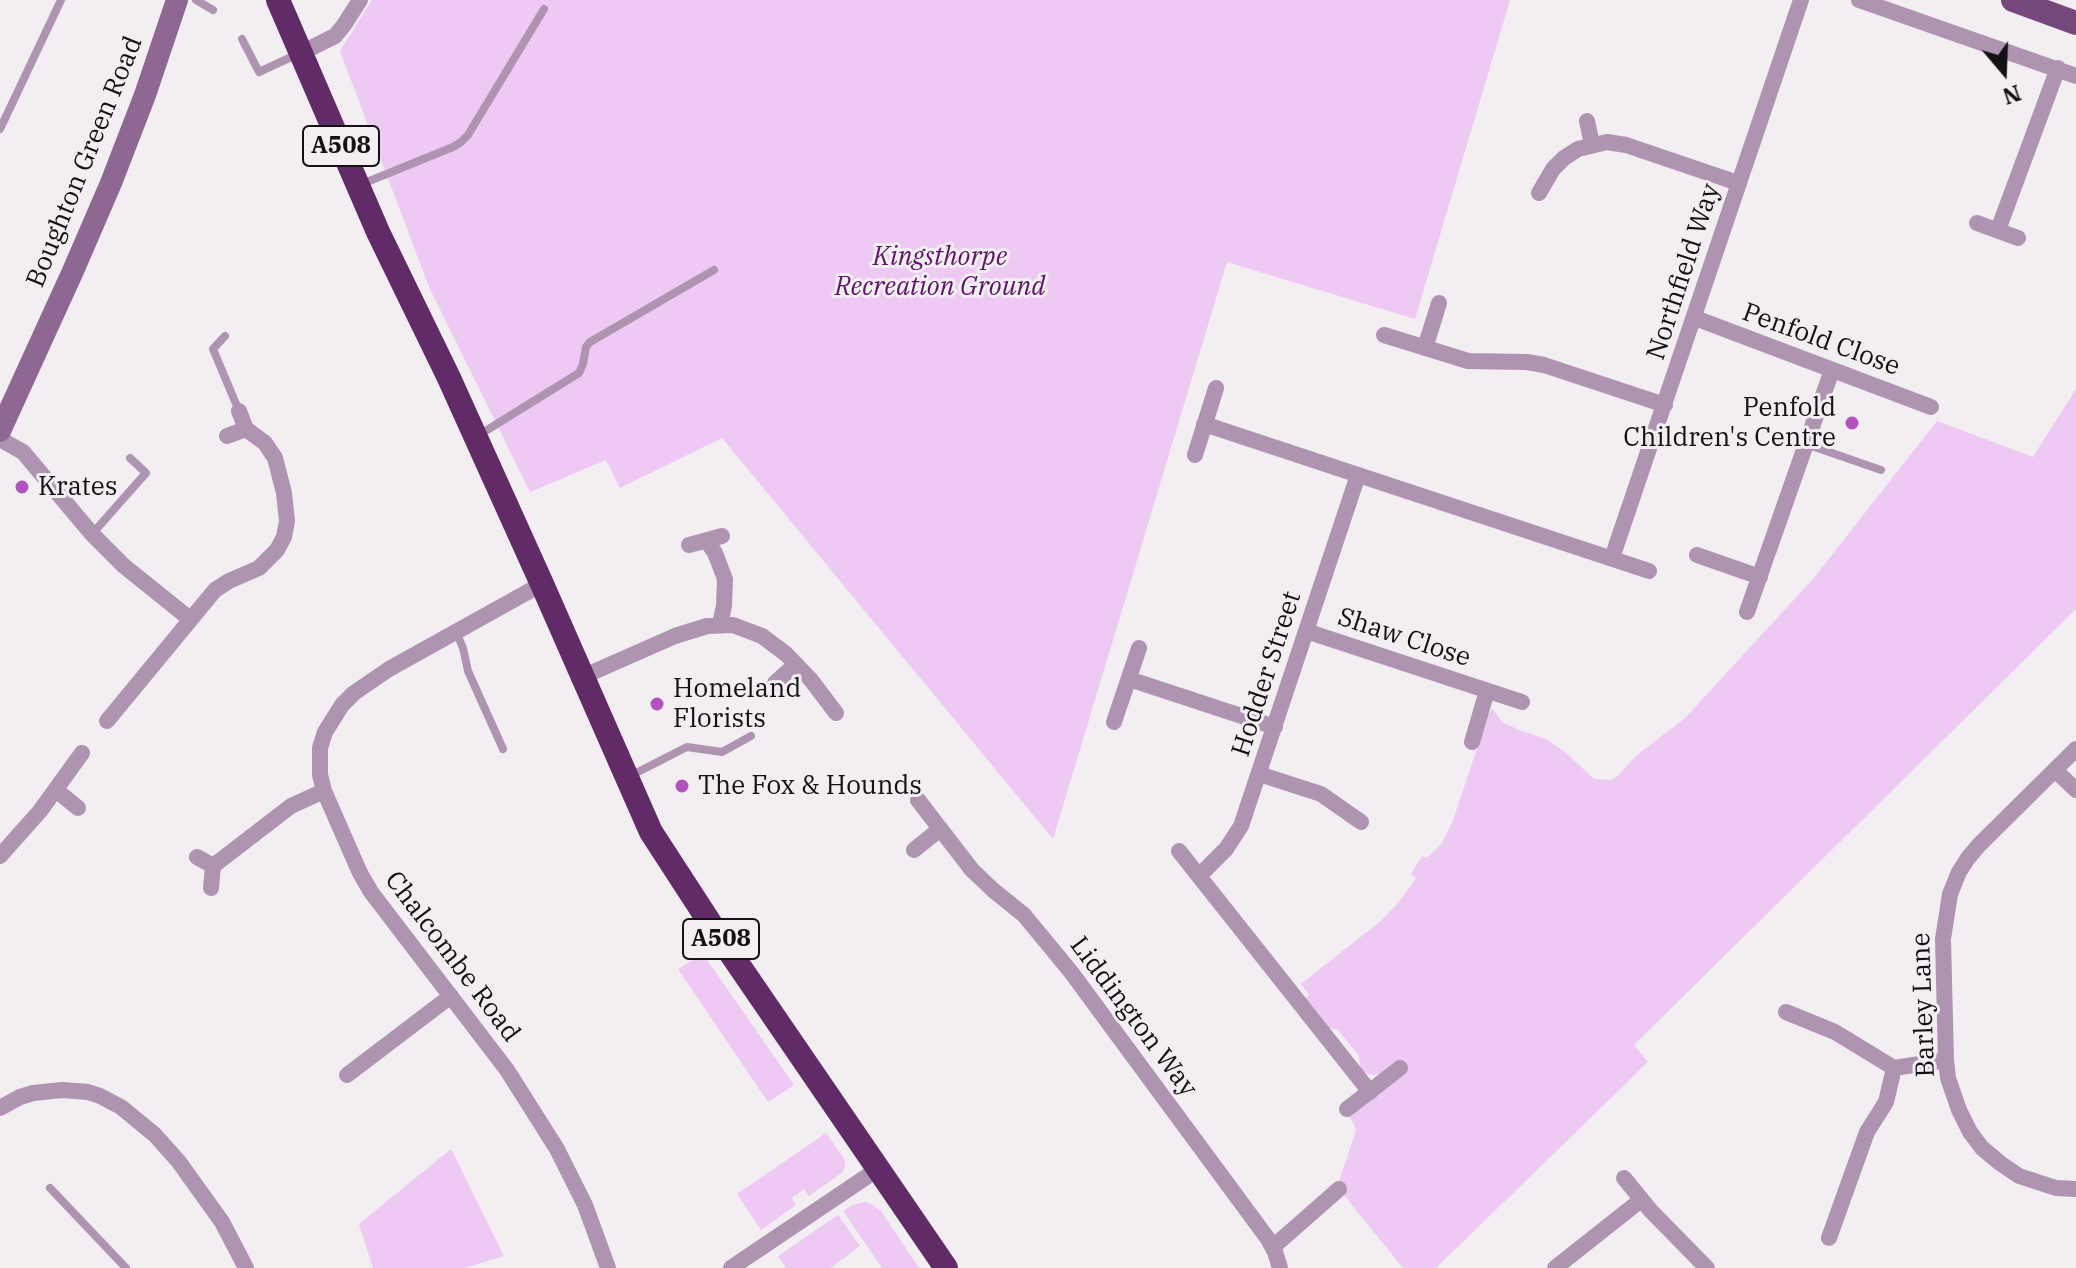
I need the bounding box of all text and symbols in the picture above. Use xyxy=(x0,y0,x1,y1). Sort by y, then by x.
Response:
street label: Boughton Green Road xyxy=(20,32,150,292)
north arrow xyxy=(1964,32,2044,112)
text: N xyxy=(1999,79,2025,112)
road number: A508 xyxy=(303,126,379,166)
street label: Northfield Way xyxy=(1641,180,1727,364)
park label: Kingsthorpe Recreation Ground xyxy=(835,241,1045,302)
street label: Penfold Close xyxy=(1738,297,1904,383)
place label: Penfold Children's Centre xyxy=(1623,392,1836,454)
marker: Penfold Children's Centre xyxy=(1843,414,1861,432)
place label: Krates xyxy=(38,471,117,503)
marker: Krates xyxy=(13,478,31,496)
street label: Hodder Street xyxy=(1226,588,1308,760)
street label: Shaw Close xyxy=(1334,602,1474,674)
place label: Homeland Florists xyxy=(673,673,801,734)
marker: Homeland Florists xyxy=(648,695,666,713)
place label: The Fox & Hounds xyxy=(698,770,922,802)
marker: The Fox & Hounds xyxy=(673,777,691,795)
street label: Chalcombe Road xyxy=(378,866,526,1048)
road number: A508 xyxy=(683,919,759,959)
street label: Liddington Way xyxy=(1063,931,1203,1103)
street label: Barley Lane xyxy=(1906,932,1942,1078)

